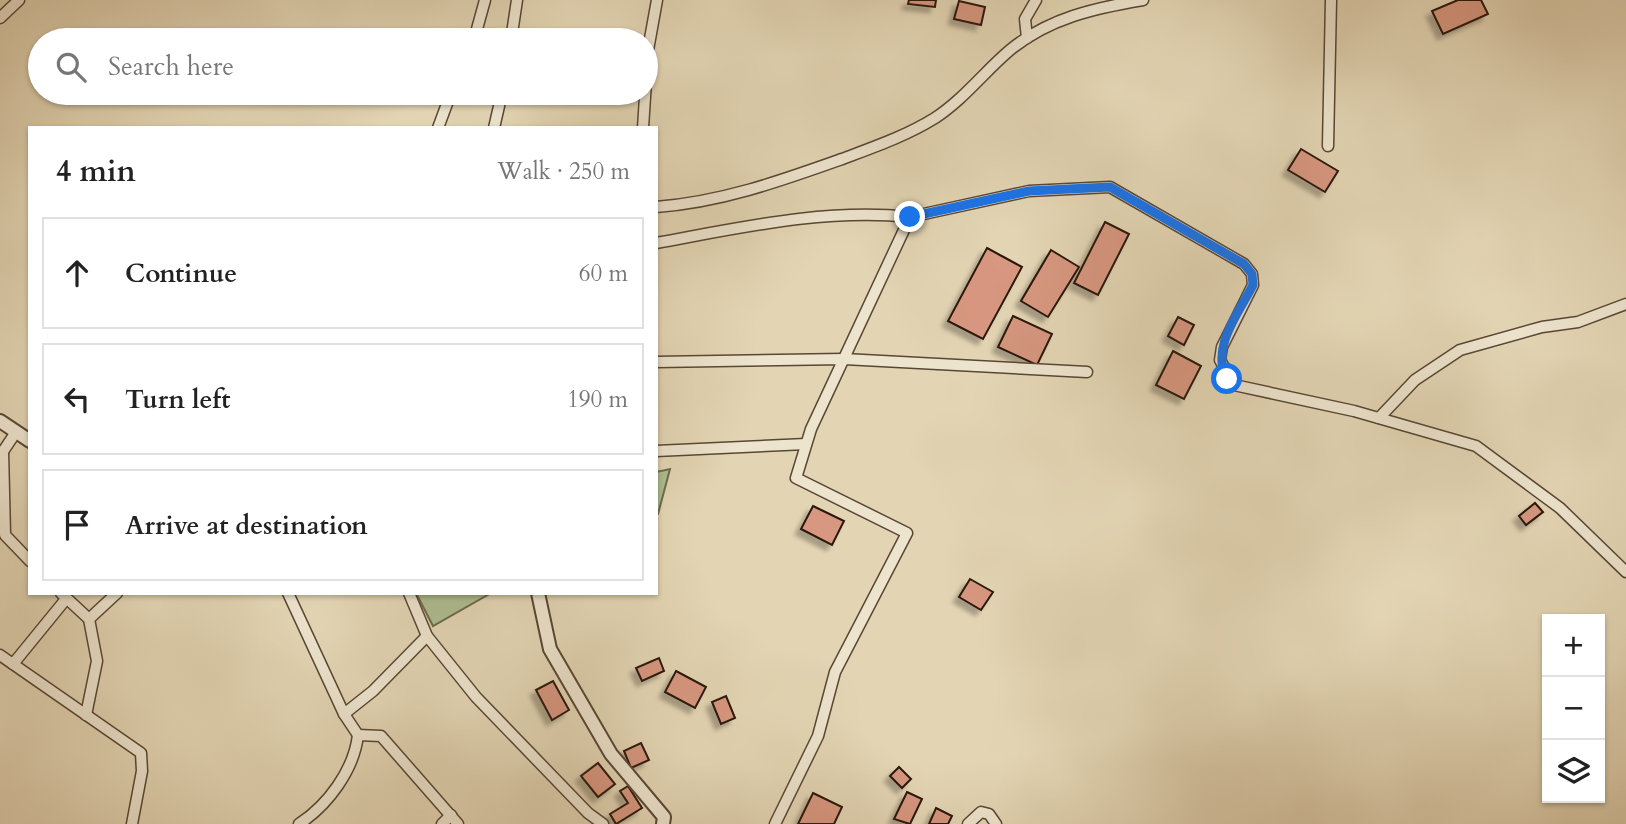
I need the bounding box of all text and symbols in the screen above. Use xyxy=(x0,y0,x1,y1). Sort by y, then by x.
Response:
search box xyxy=(28,28,658,105)
icon: search xyxy=(52,48,90,86)
text: Search here xyxy=(108,49,234,84)
text: 4 min xyxy=(56,151,136,192)
text: Walk · 250 m xyxy=(497,156,630,187)
route end xyxy=(894,201,925,232)
icon: ahead xyxy=(58,254,96,292)
text: Continue xyxy=(125,256,237,291)
text: 60 m xyxy=(579,258,628,289)
route start xyxy=(1211,363,1242,394)
icon: left xyxy=(58,380,96,418)
text: Turn left xyxy=(125,382,230,417)
text: 190 m xyxy=(567,384,628,415)
icon: arrive xyxy=(58,506,96,544)
text: Arrive at destination xyxy=(125,508,368,543)
map controls xyxy=(1542,614,1605,803)
button: + xyxy=(1542,614,1605,677)
button: − xyxy=(1542,677,1605,740)
button: layers xyxy=(1542,740,1605,803)

